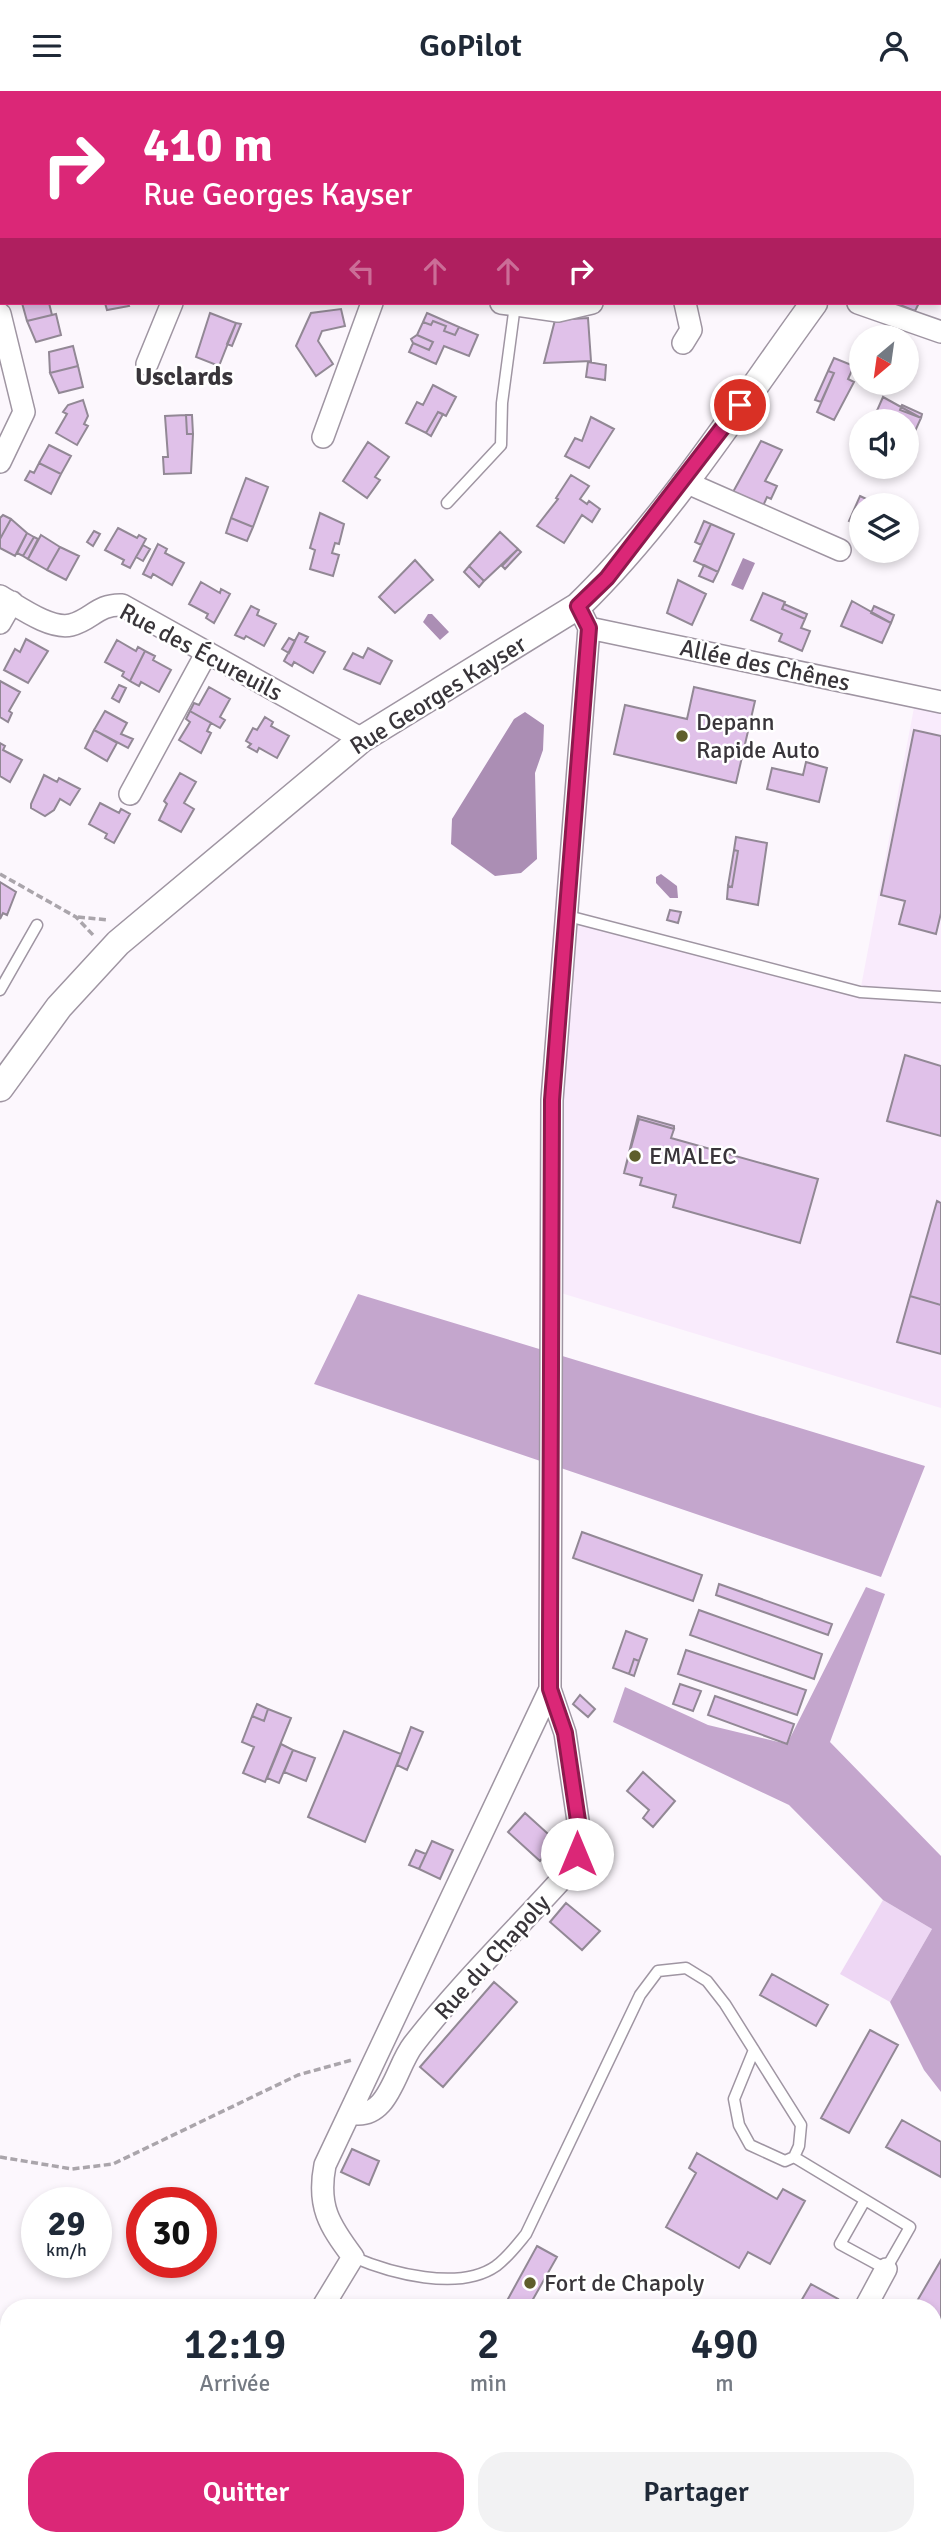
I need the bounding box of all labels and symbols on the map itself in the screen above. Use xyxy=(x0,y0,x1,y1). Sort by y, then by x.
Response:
north arrow xyxy=(849,325,919,395)
district label: Usclards xyxy=(135,361,233,393)
pin xyxy=(710,375,770,435)
street label: Rue des Écureuils xyxy=(114,597,288,707)
street label: Rue Georges Kayser xyxy=(344,629,532,761)
street label: Allée des Chênes xyxy=(677,632,853,698)
place label: Depann Rapide Auto xyxy=(696,707,820,765)
marker: Depann Rapide Auto xyxy=(674,728,690,744)
place label: EMALEC xyxy=(649,1141,737,1171)
marker: EMALEC xyxy=(627,1148,643,1164)
position arrow xyxy=(540,1817,614,1891)
street label: Rue du Chapoly xyxy=(428,1888,556,2026)
speed limit sign: 30 xyxy=(126,2187,217,2278)
place label: Fort de Chapoly xyxy=(544,2268,704,2298)
marker: Fort de Chapoly xyxy=(522,2275,538,2291)

